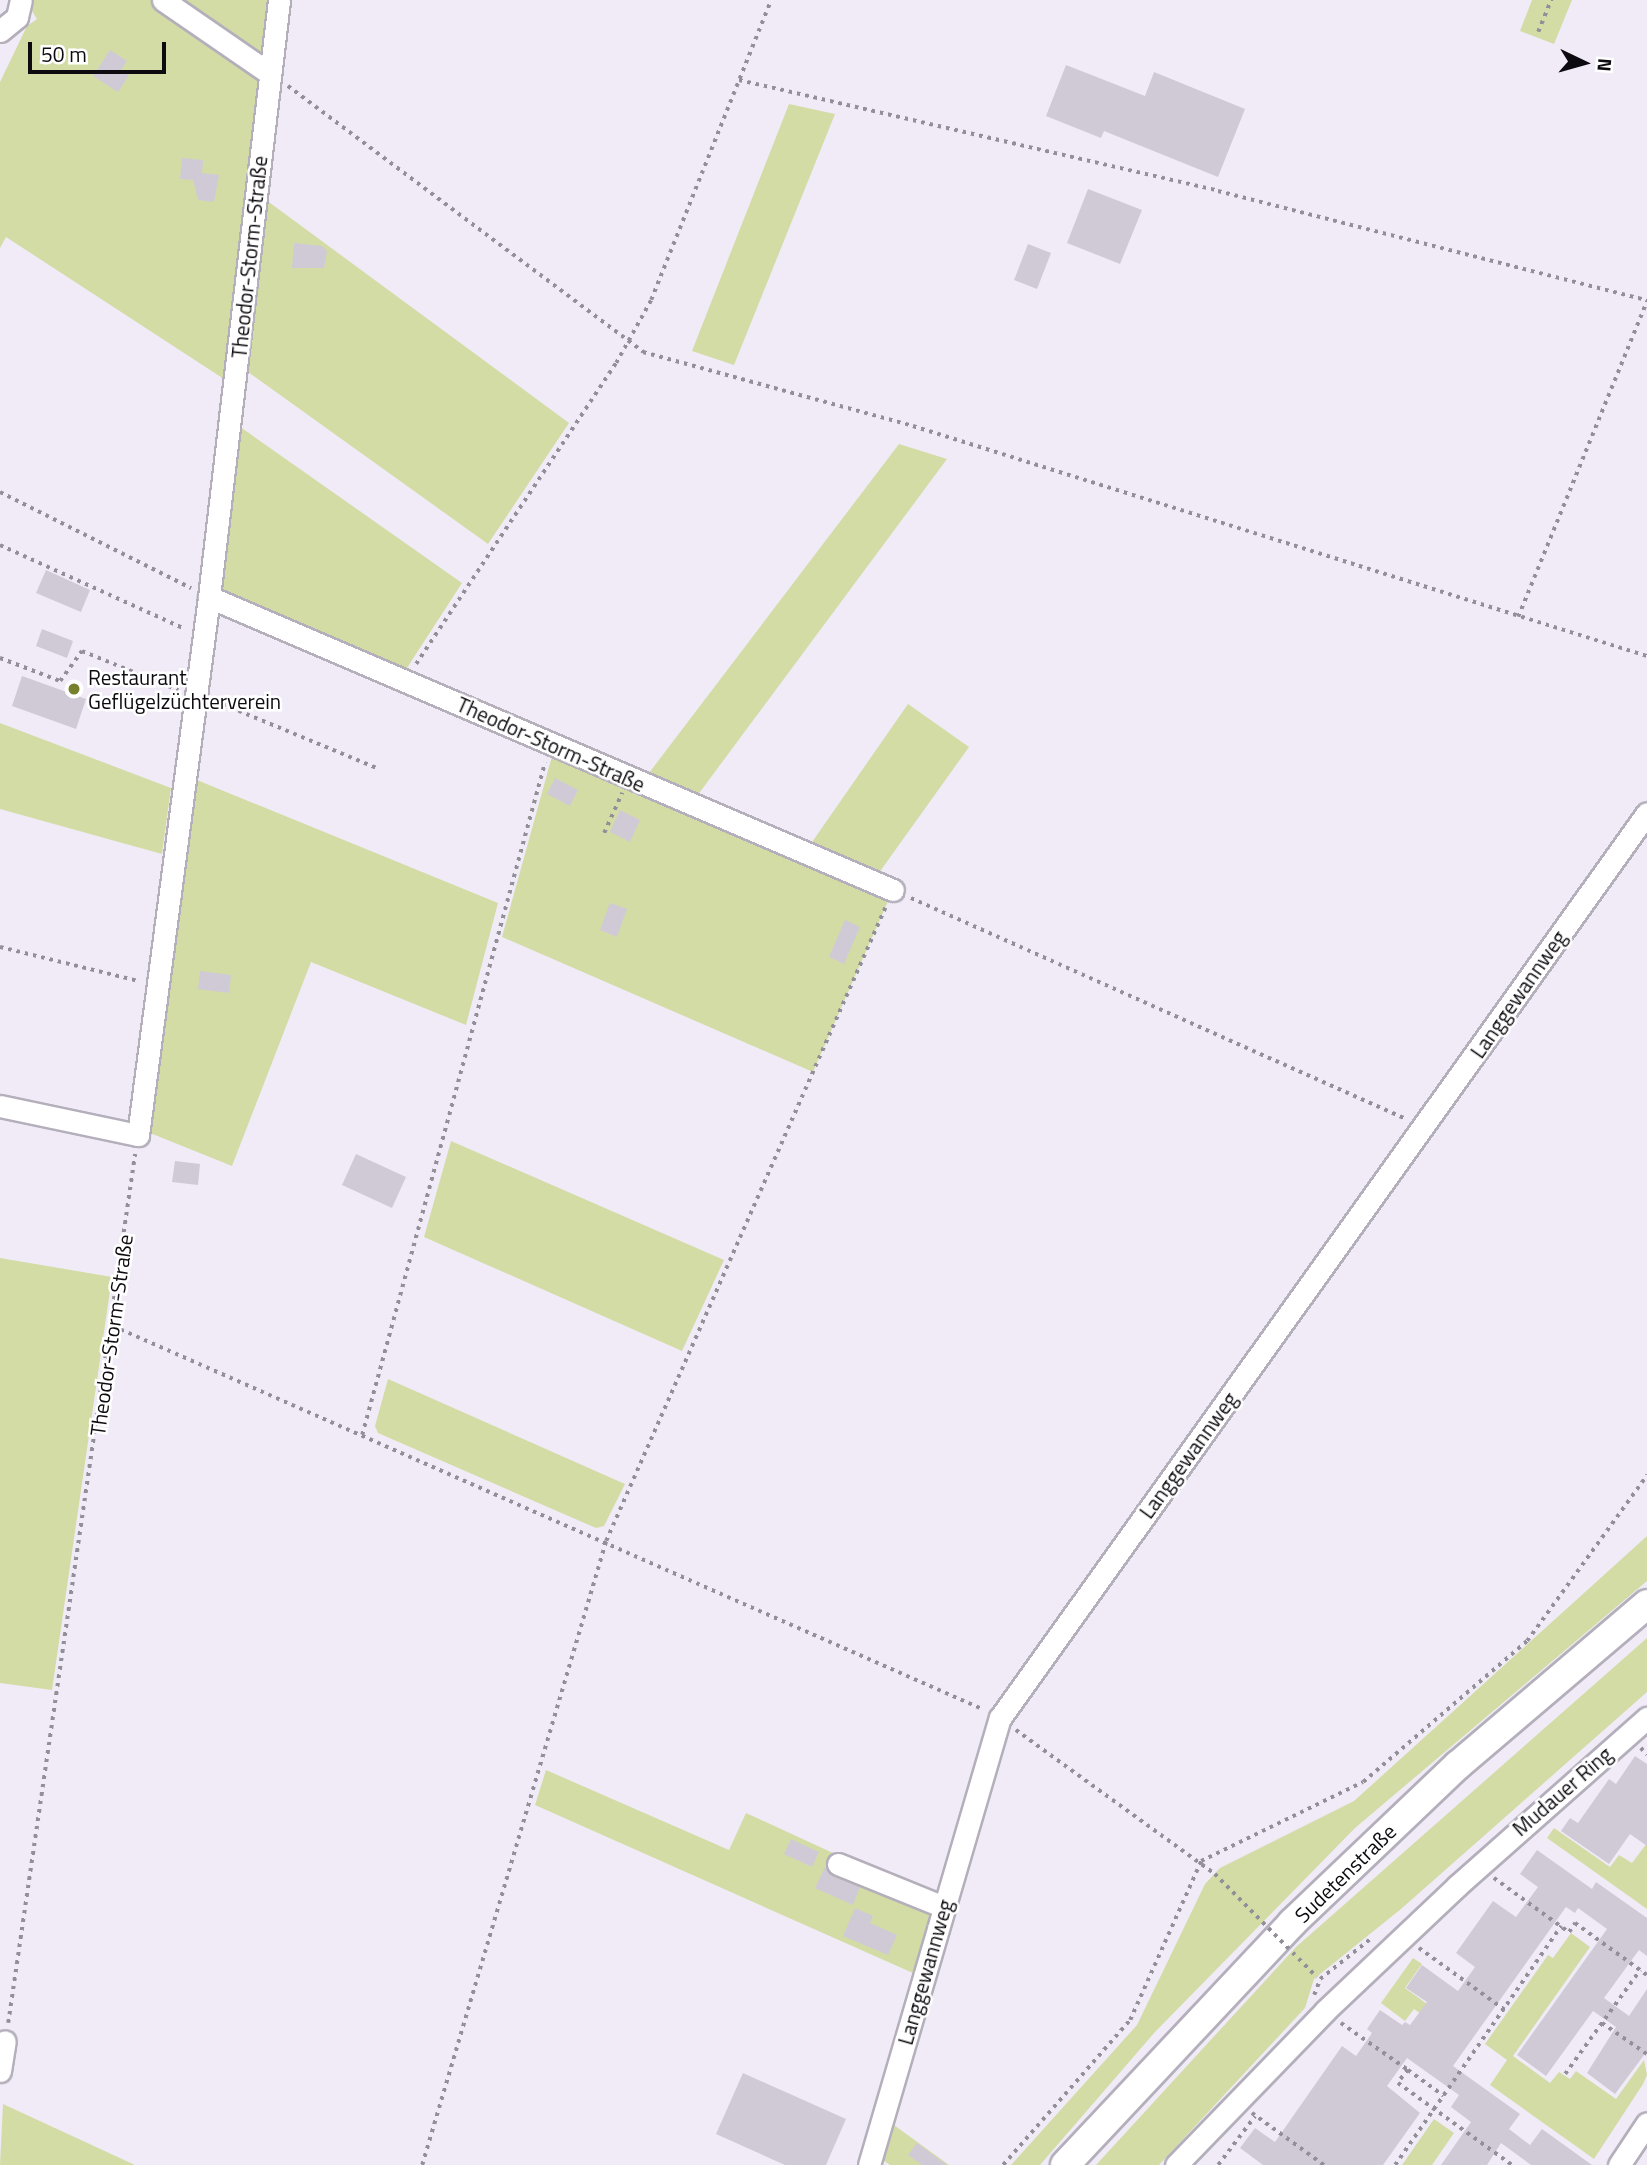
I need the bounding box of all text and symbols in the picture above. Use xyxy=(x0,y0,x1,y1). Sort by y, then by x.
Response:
scale bar xyxy=(32,28,170,72)
north arrow xyxy=(1549,28,1619,98)
text: 50 m xyxy=(41,38,87,70)
text: N xyxy=(1590,57,1620,73)
street label: Theodor-Storm-Straße xyxy=(226,155,272,359)
place label: Restaurant Geflügelzüchterverein xyxy=(88,664,281,714)
marker: Restaurant Geflügelzüchterverein xyxy=(66,681,82,697)
street label: Theodor-Storm-Straße xyxy=(453,691,649,797)
street label: Langgewannweg xyxy=(1465,925,1571,1063)
street label: Theodor-Storm-Straße xyxy=(84,1233,138,1437)
street label: Langgewannweg xyxy=(1134,1387,1242,1523)
street label: Mudauer Ring xyxy=(1507,1741,1617,1841)
street label: Sudetenstraße xyxy=(1289,1818,1401,1928)
street label: Langgewannweg xyxy=(892,1896,958,2048)

